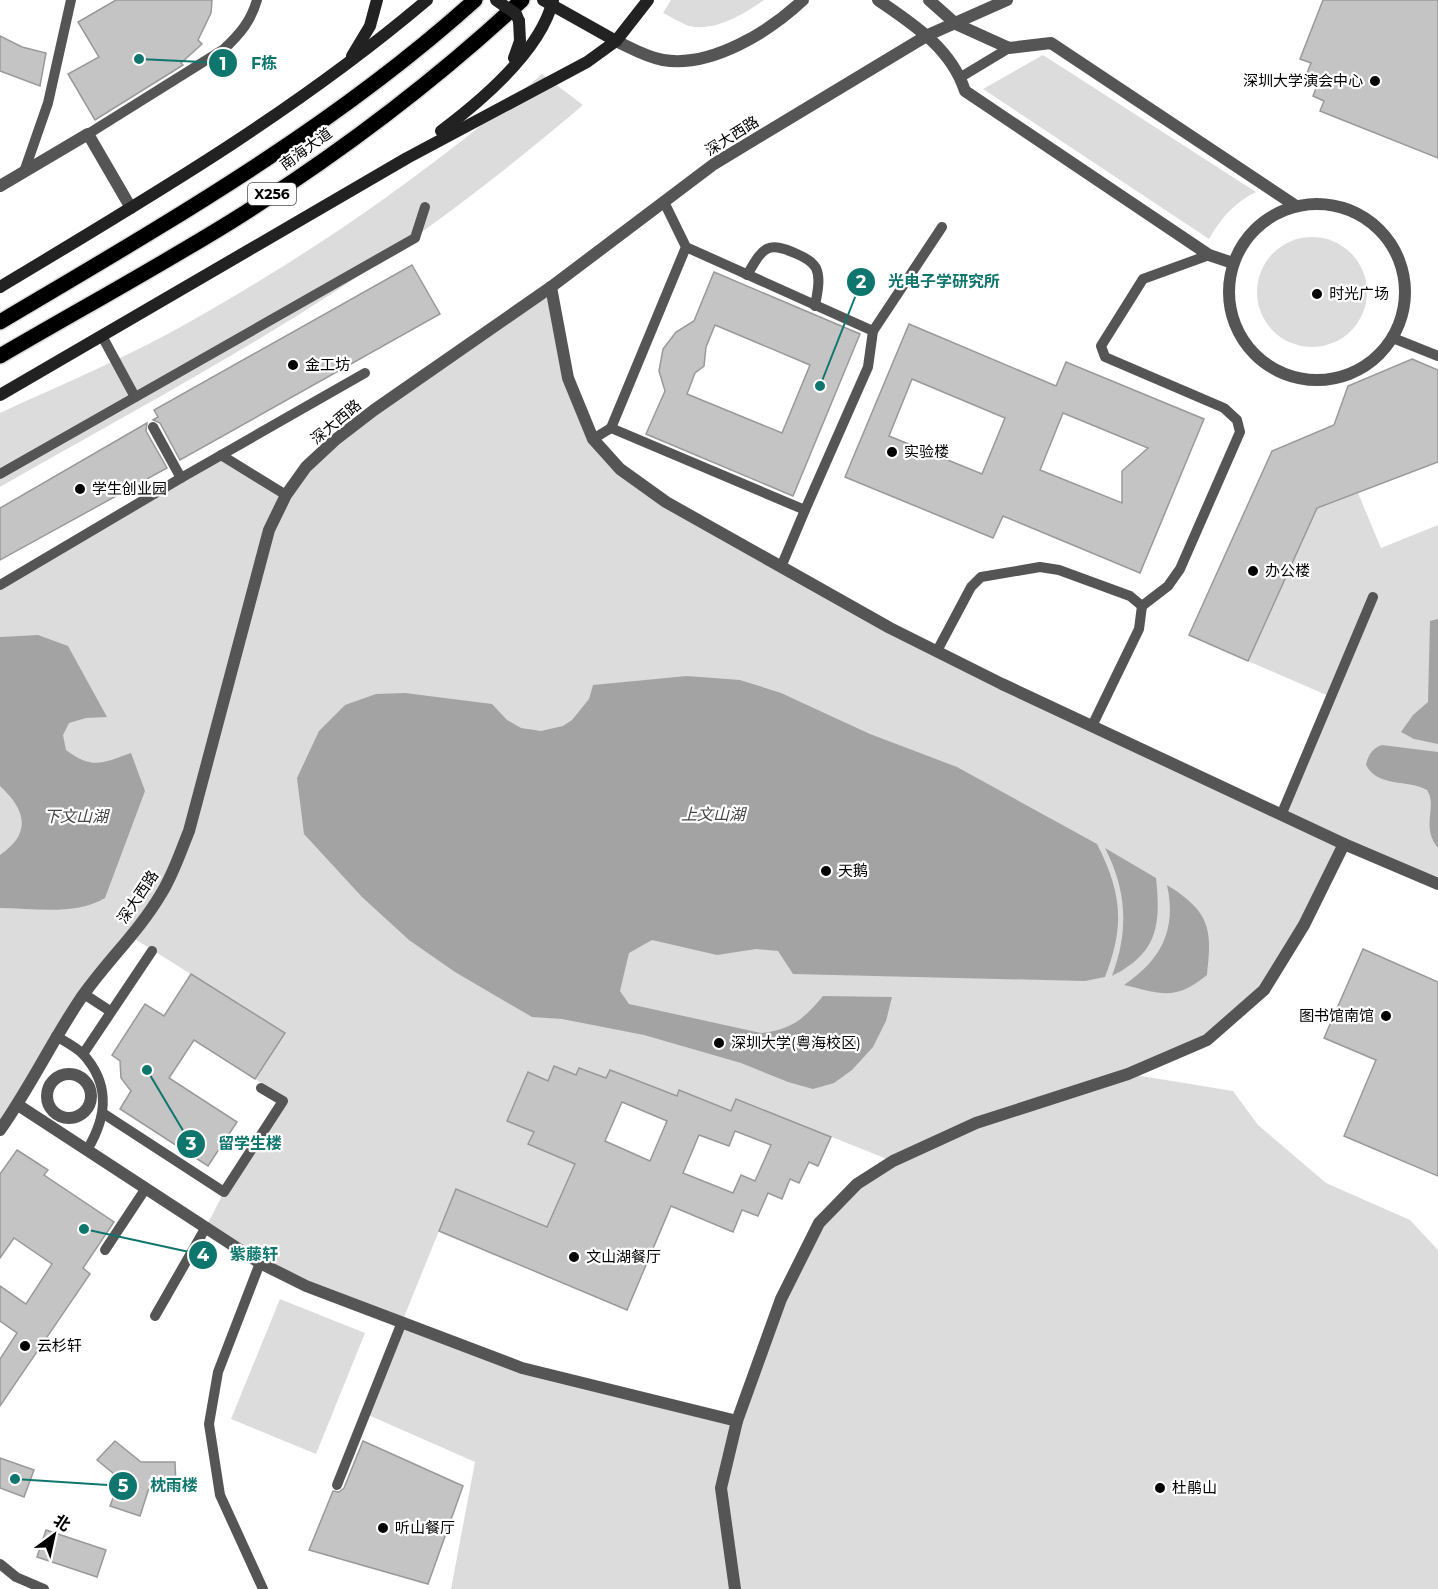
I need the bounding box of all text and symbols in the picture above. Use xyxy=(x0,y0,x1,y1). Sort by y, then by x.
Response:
callout: F栋 xyxy=(208,46,289,80)
text: 1 xyxy=(219,53,227,75)
text: F栋 xyxy=(251,54,277,73)
place label: 深圳大学演会中心 xyxy=(1243,71,1363,90)
marker: 深圳大学演会中心 xyxy=(1368,74,1382,88)
street label: 深大西路 xyxy=(701,112,762,160)
street label: 南海大道 xyxy=(276,123,336,174)
road number: X256 xyxy=(248,183,296,205)
callout: 光电子学研究所 xyxy=(846,265,1012,299)
text: 2 xyxy=(856,271,867,293)
text: 光电子学研究所 xyxy=(888,272,1000,291)
place label: 时光广场 xyxy=(1329,284,1389,303)
marker: 时光广场 xyxy=(1310,287,1324,301)
place label: 金工坊 xyxy=(305,355,350,374)
marker: 金工坊 xyxy=(286,358,300,372)
street label: 深大西路 xyxy=(307,395,365,448)
place label: 实验楼 xyxy=(904,442,949,461)
marker: 实验楼 xyxy=(885,445,899,459)
place label: 学生创业园 xyxy=(92,479,167,498)
marker: 学生创业园 xyxy=(73,482,87,496)
place label: 办公楼 xyxy=(1265,561,1310,580)
marker: 办公楼 xyxy=(1246,564,1260,578)
water label: 上文山湖 xyxy=(681,805,748,824)
water label: 下文山湖 xyxy=(44,807,111,826)
place label: 天鹅 xyxy=(838,861,868,880)
marker: 天鹅 xyxy=(819,864,833,878)
street label: 深大西路 xyxy=(113,867,162,927)
place label: 图书馆南馆 xyxy=(1299,1006,1374,1025)
marker: 图书馆南馆 xyxy=(1379,1009,1393,1023)
place label: 深圳大学(粤海校区) xyxy=(731,1033,861,1052)
marker: 深圳大学(粤海校区) xyxy=(712,1036,726,1050)
callout: 留学生楼 xyxy=(176,1127,294,1161)
text: 3 xyxy=(185,1133,197,1155)
text: 留学生楼 xyxy=(218,1134,282,1153)
callout: 紫藤轩 xyxy=(188,1238,290,1272)
text: 4 xyxy=(197,1244,210,1266)
text: 紫藤轩 xyxy=(230,1245,278,1264)
place label: 文山湖餐厅 xyxy=(586,1247,661,1266)
marker: 文山湖餐厅 xyxy=(567,1250,581,1264)
place label: 云杉轩 xyxy=(37,1336,82,1355)
marker: 云杉轩 xyxy=(18,1339,32,1353)
callout: 枕雨楼 xyxy=(108,1469,210,1503)
text: 5 xyxy=(118,1475,129,1497)
text: 枕雨楼 xyxy=(150,1476,198,1495)
place label: 杜鹃山 xyxy=(1172,1478,1217,1497)
marker: 杜鹃山 xyxy=(1153,1481,1167,1495)
north arrow xyxy=(24,1505,84,1565)
text: 北 xyxy=(50,1511,74,1535)
place label: 听山餐厅 xyxy=(395,1518,455,1537)
marker: 听山餐厅 xyxy=(376,1521,390,1535)

